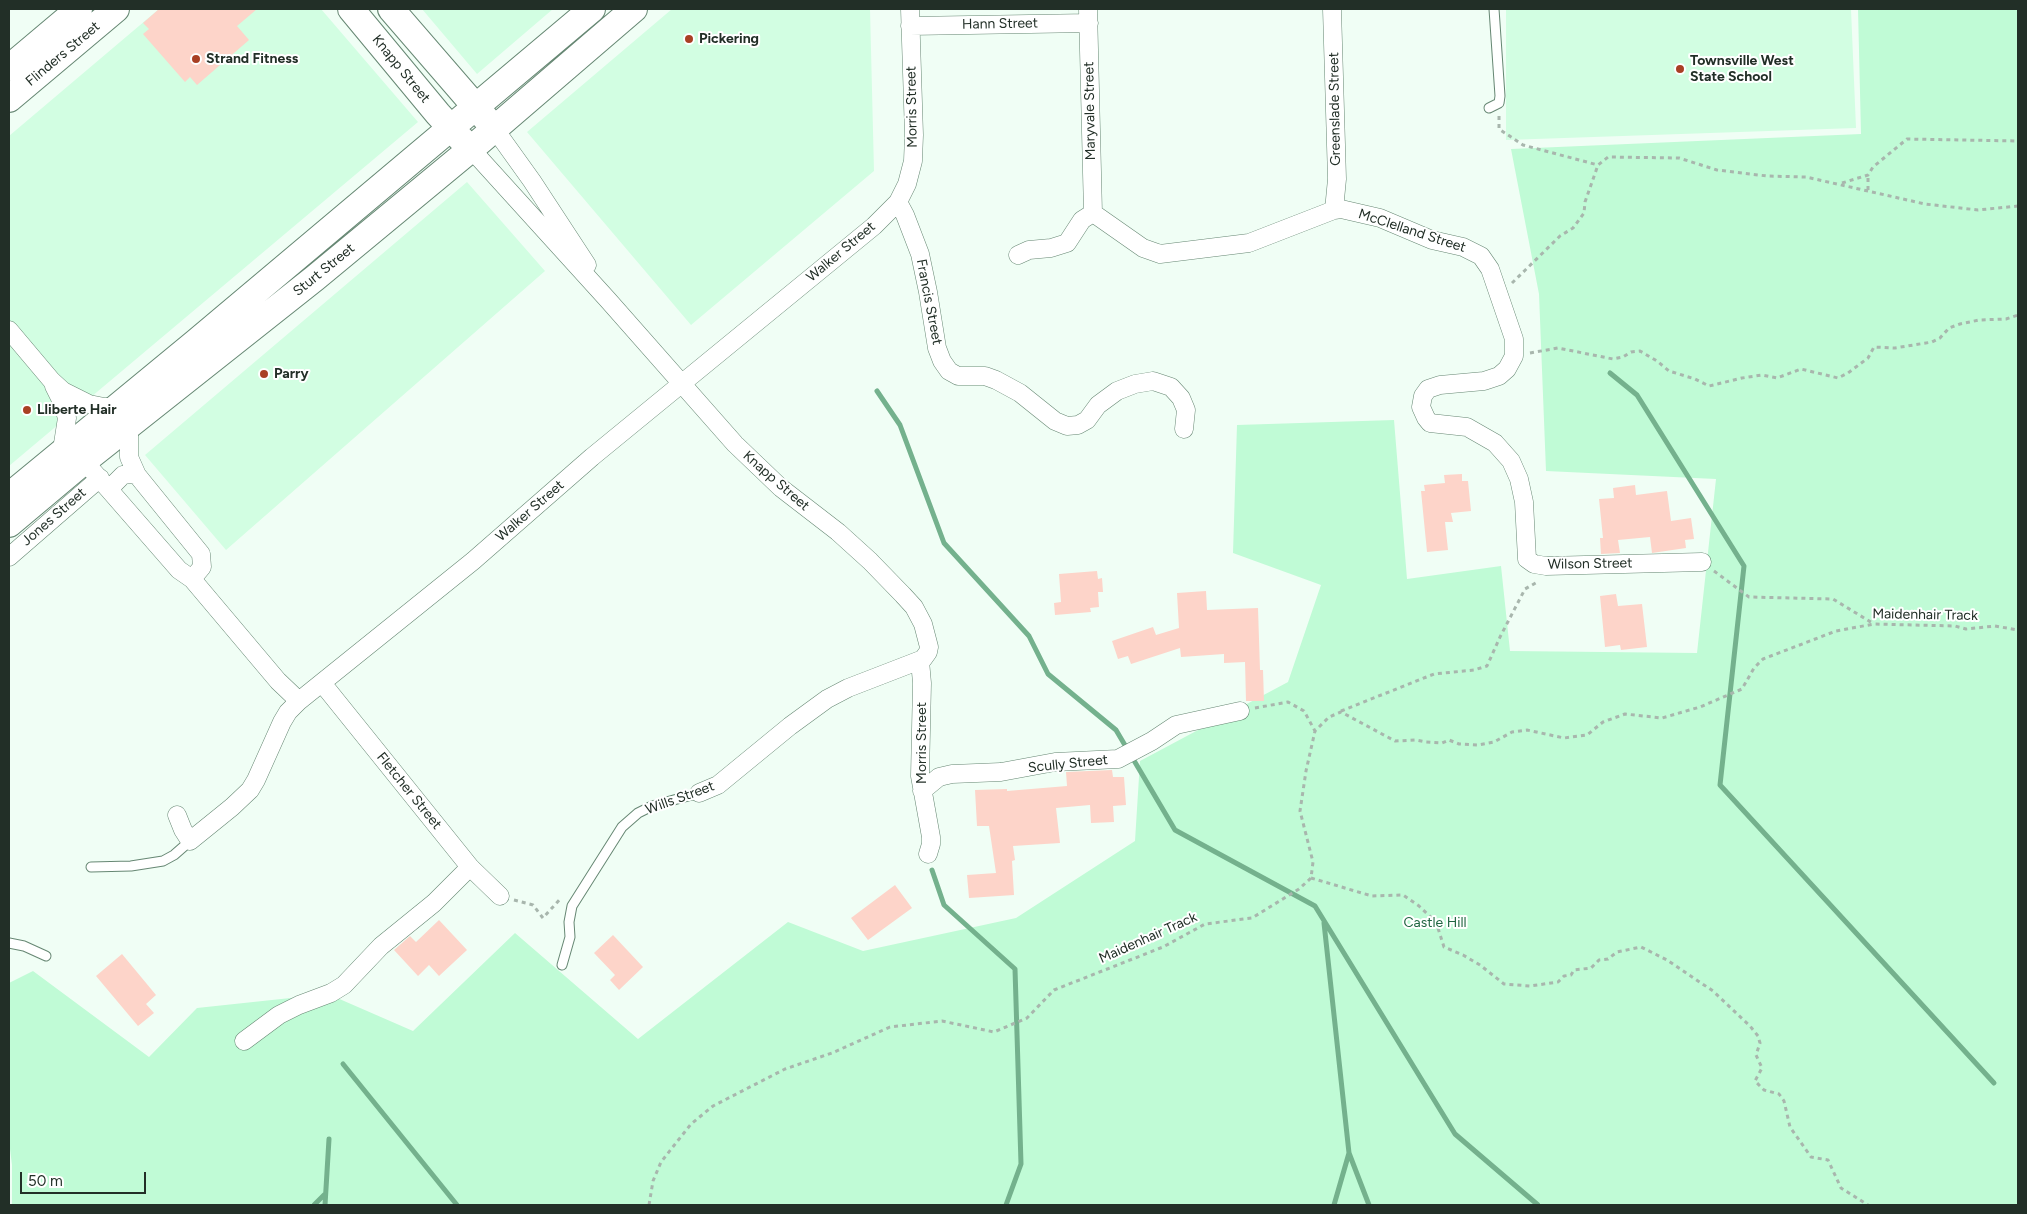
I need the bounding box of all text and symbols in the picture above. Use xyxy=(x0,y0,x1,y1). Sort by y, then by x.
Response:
street label: Hann Street xyxy=(962,15,1038,33)
street label: Flinders Street xyxy=(23,18,103,90)
place label: Pickering xyxy=(699,31,759,47)
street label: Knapp Street xyxy=(368,32,434,106)
marker: Pickering xyxy=(683,33,695,45)
place label: Strand Fitness xyxy=(206,51,298,67)
street label: Greenslade Street xyxy=(1326,52,1344,166)
marker: Strand Fitness xyxy=(190,53,202,65)
place label: Townsville West State School xyxy=(1690,53,1794,85)
street label: Maryvale Street xyxy=(1081,62,1099,160)
marker: Townsville West State School xyxy=(1674,63,1686,75)
street label: Morris Street xyxy=(903,66,921,148)
street label: McClelland Street xyxy=(1356,206,1468,256)
street label: Walker Street xyxy=(803,218,879,286)
street label: Sturt Street xyxy=(290,240,358,300)
street label: Francis Street xyxy=(912,258,946,346)
place label: Parry xyxy=(274,366,308,382)
marker: Parry xyxy=(258,368,270,380)
place label: Lliberte Hair xyxy=(37,402,117,418)
marker: Lliberte Hair xyxy=(21,404,33,416)
street label: Knapp Street xyxy=(739,448,813,514)
street label: Walker Street xyxy=(493,477,567,545)
street label: Jones Street xyxy=(18,484,90,550)
street label: Wilson Street xyxy=(1547,555,1633,573)
street label: Maidenhair Track xyxy=(1872,606,1978,624)
street label: Morris Street xyxy=(914,702,930,784)
street label: Fletcher Street xyxy=(373,749,445,833)
street label: Scully Street xyxy=(1027,751,1109,777)
street label: Wills Street xyxy=(643,778,717,818)
street label: Maidenhair Track xyxy=(1096,909,1200,967)
park label: Castle Hill xyxy=(1403,915,1467,931)
scale bar xyxy=(22,1162,149,1194)
text: 50 m xyxy=(28,1172,63,1190)

